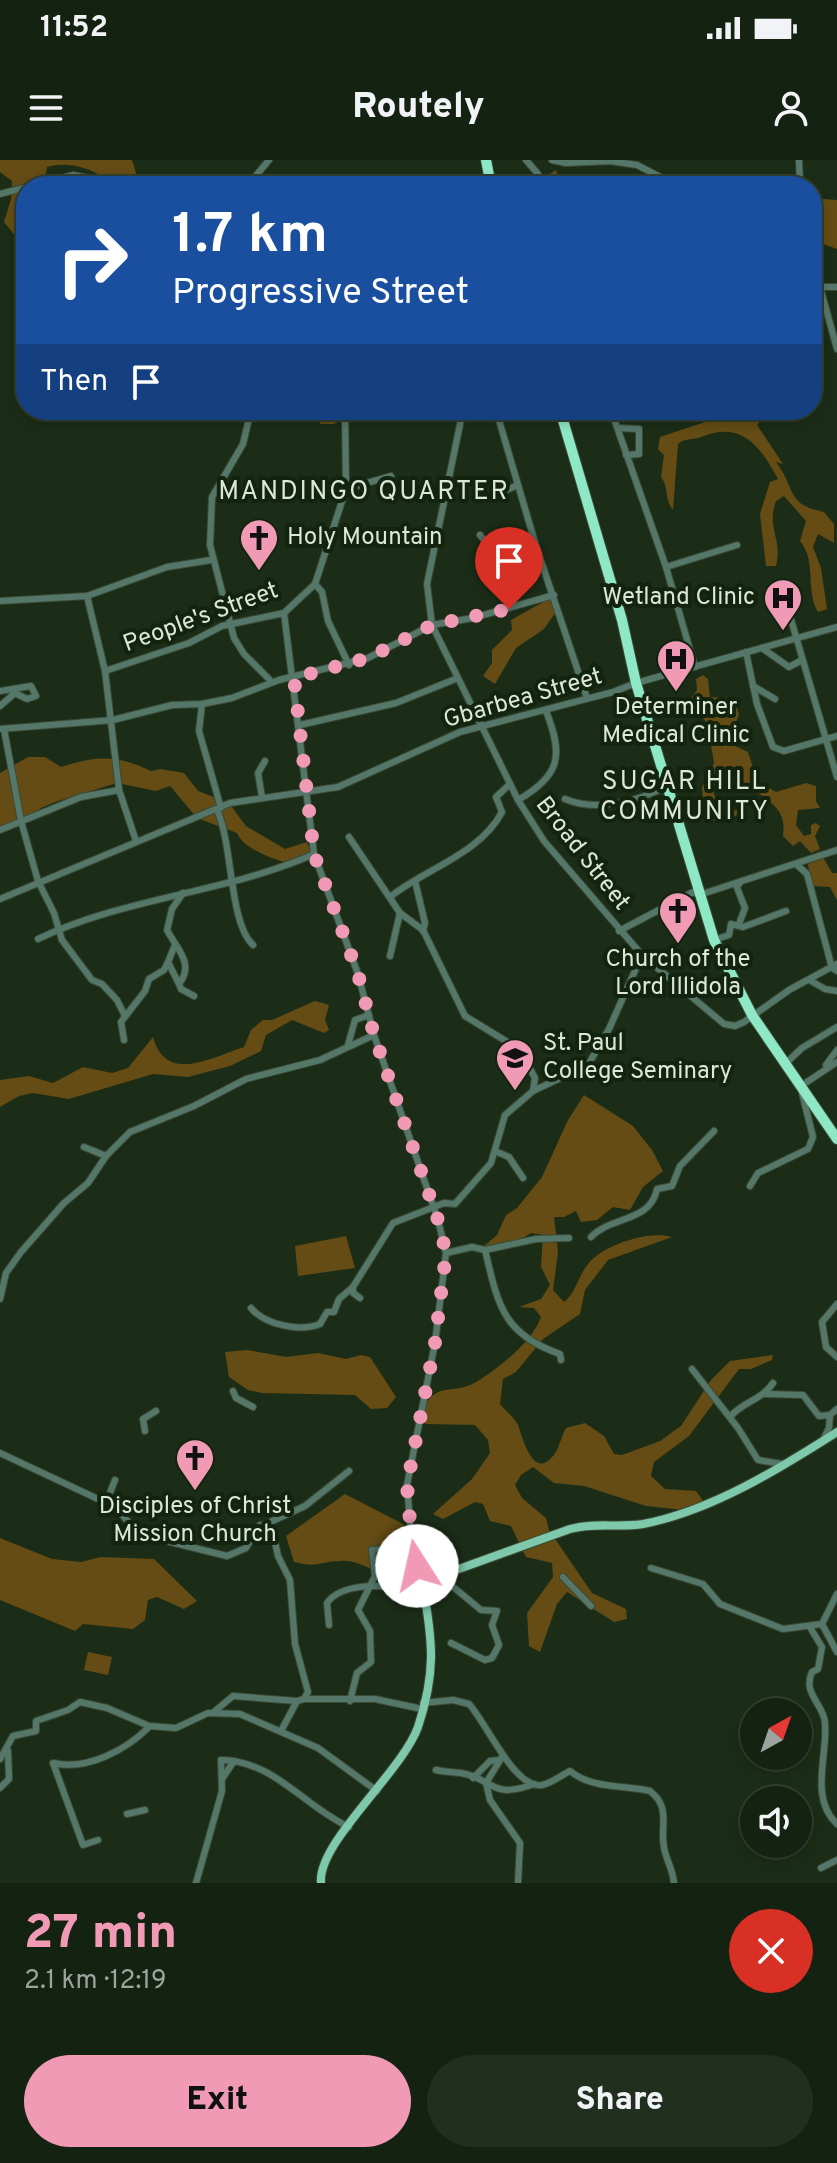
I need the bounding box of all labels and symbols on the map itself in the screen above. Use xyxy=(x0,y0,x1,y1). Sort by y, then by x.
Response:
district label: MANDINGO QUARTER xyxy=(218,476,510,509)
church icon: Holy Mountain xyxy=(238,517,280,572)
place label: Holy Mountain xyxy=(287,523,443,553)
pin xyxy=(475,527,543,609)
street label: People's Street xyxy=(119,576,283,660)
hospital icon: Wetland Clinic xyxy=(762,577,804,632)
place label: Wetland Clinic xyxy=(602,583,755,613)
hospital icon: Determiner Medical Clinic xyxy=(655,638,697,693)
street label: Gbarbea Street xyxy=(440,662,606,736)
place label: Determiner Medical Clinic xyxy=(602,693,750,751)
district label: SUGAR HILL COMMUNITY xyxy=(600,766,770,829)
street label: Broad Street xyxy=(528,791,636,917)
church icon: Church of the Lord Illidola xyxy=(657,890,699,945)
place label: Church of the Lord Illidola xyxy=(606,945,750,1003)
place label: St. Paul College Seminary xyxy=(543,1029,732,1087)
school or university icon: St. Paul College Seminary xyxy=(494,1037,536,1092)
church icon: Disciples of Christ Mission Church xyxy=(174,1437,216,1492)
place label: Disciples of Christ Mission Church xyxy=(99,1492,291,1550)
position arrow xyxy=(375,1524,459,1608)
north arrow xyxy=(740,1698,812,1770)

